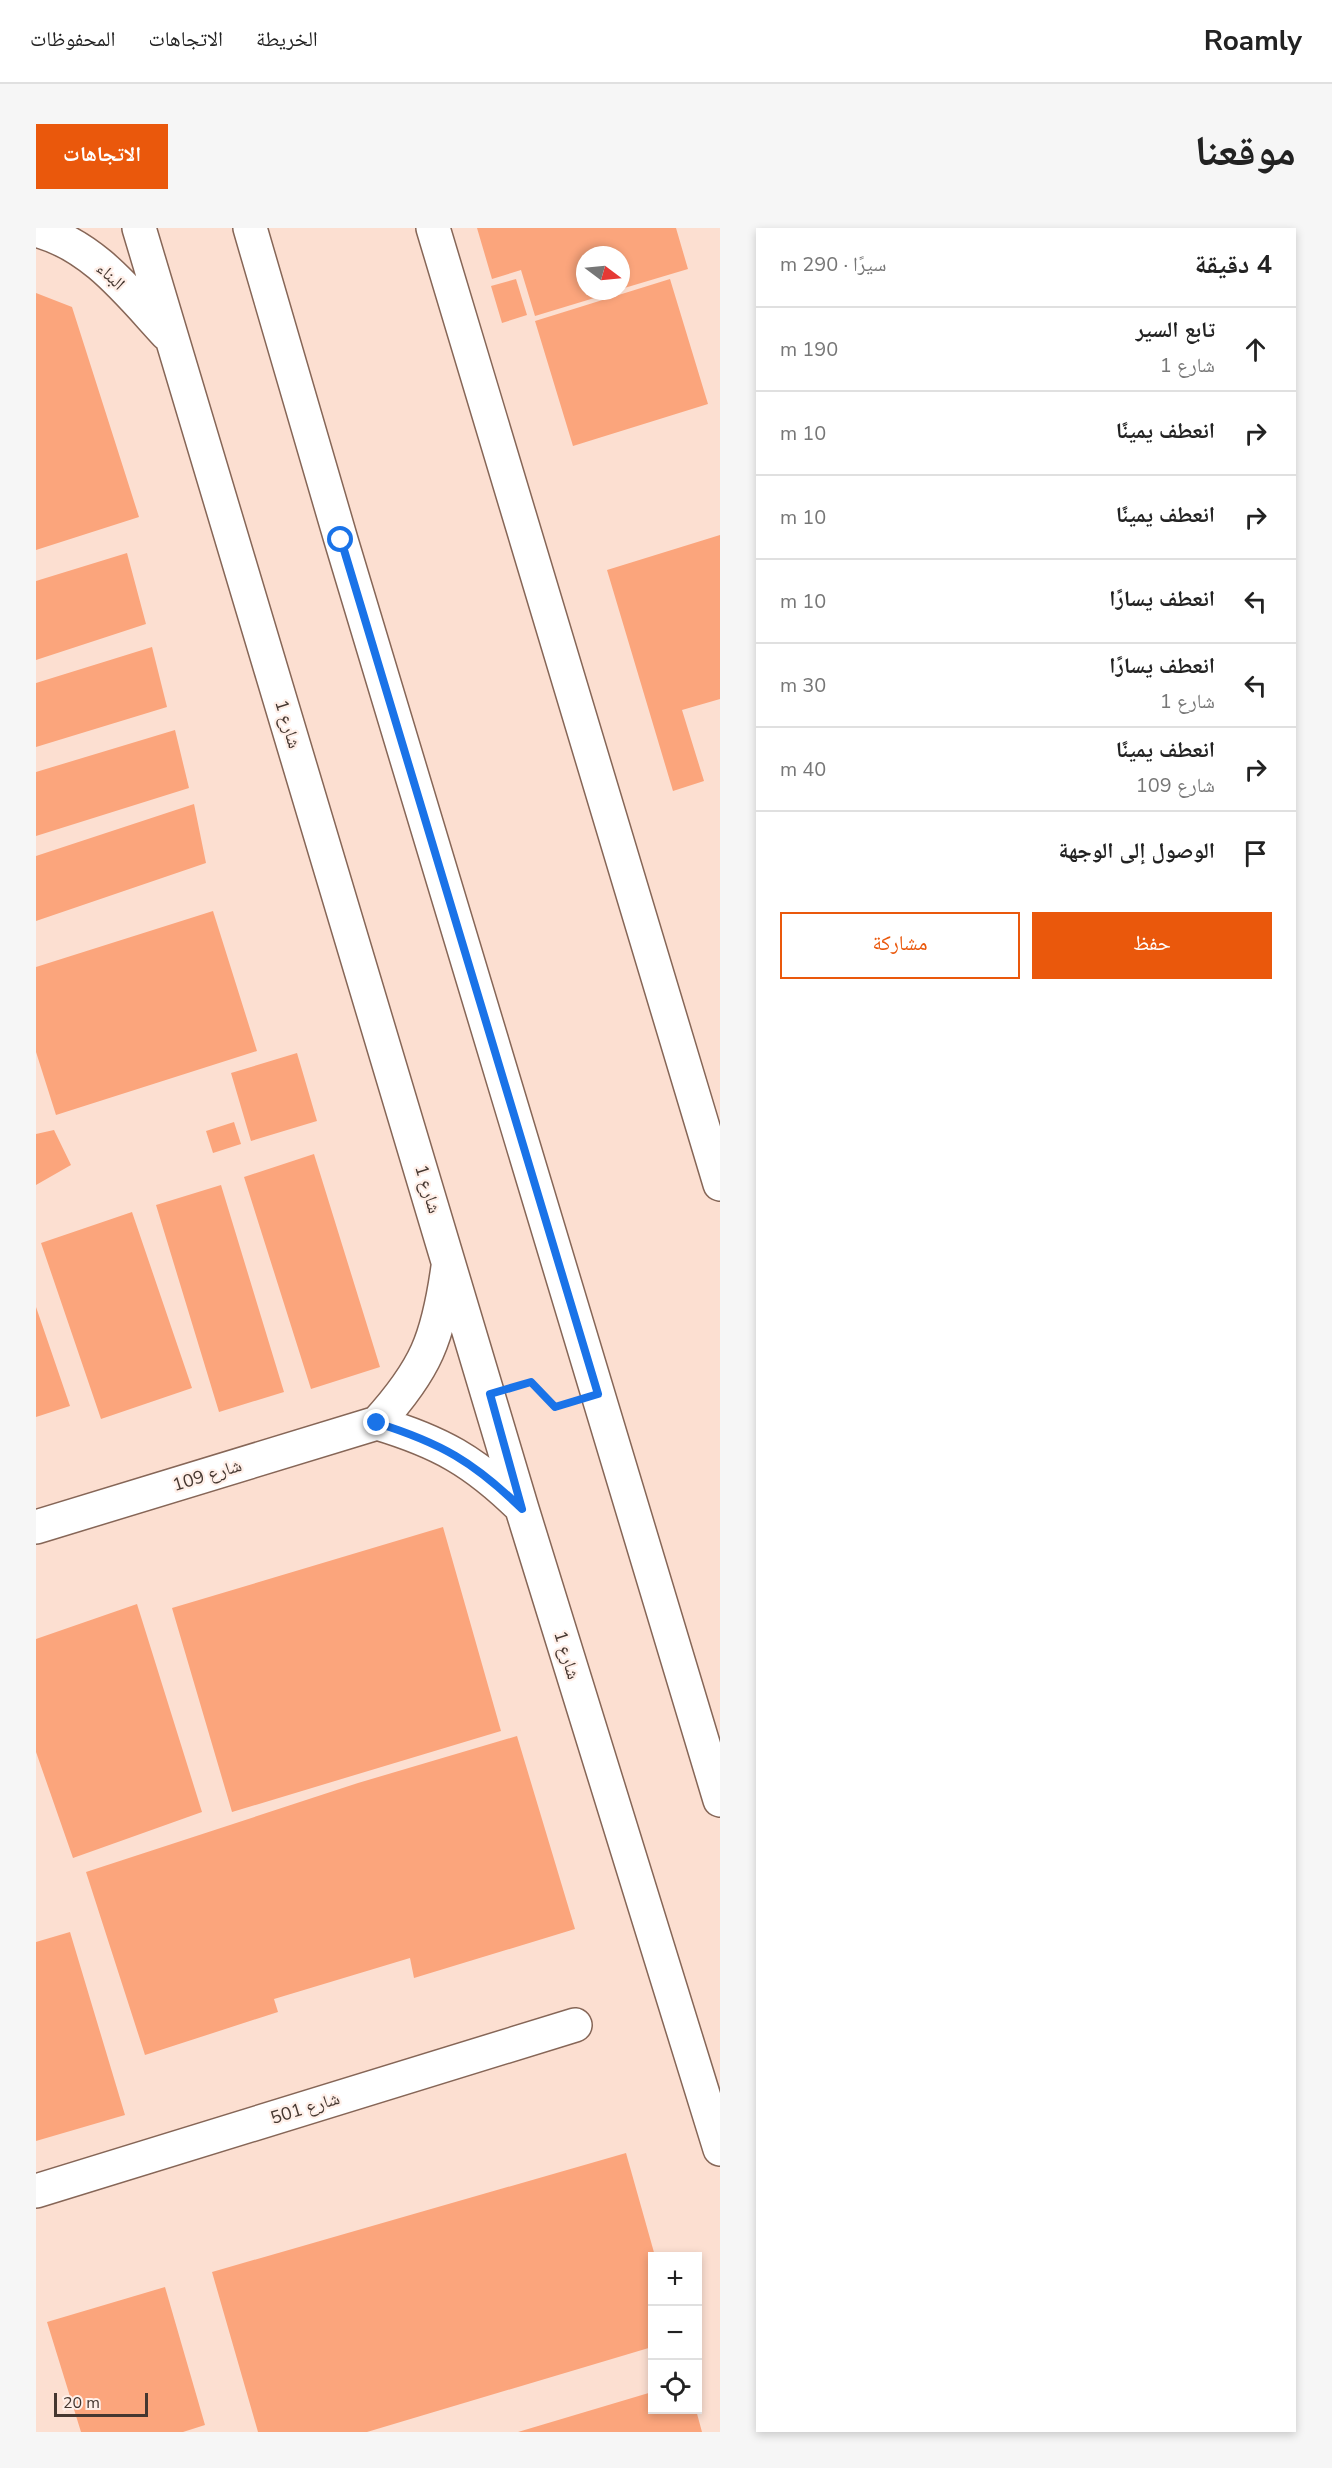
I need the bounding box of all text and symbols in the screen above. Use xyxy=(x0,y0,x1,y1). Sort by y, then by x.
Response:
text: Roamly xyxy=(1204,22,1302,60)
text: المحفوظات xyxy=(30,25,115,53)
text: الاتجاهات xyxy=(148,25,223,53)
text: الخريطة xyxy=(256,25,318,53)
text: موقعنا xyxy=(1195,123,1296,180)
button: الاتجاهات xyxy=(36,124,168,189)
north arrow xyxy=(576,246,630,300)
text: 4 دقيقة xyxy=(1195,247,1272,282)
text: سيرًا · 290 m xyxy=(780,251,886,278)
street label: البناء xyxy=(91,257,131,295)
text: تابع السير xyxy=(1136,315,1215,345)
icon: ahead xyxy=(1239,333,1272,366)
text: 190 m xyxy=(780,336,838,363)
text: شارع 1 xyxy=(1160,352,1215,379)
text: انعطف يمينًا xyxy=(1116,416,1215,446)
icon: right xyxy=(1239,417,1272,450)
text: 10 m xyxy=(780,420,826,447)
text: انعطف يمينًا xyxy=(1116,500,1215,530)
icon: right xyxy=(1239,501,1272,534)
text: 10 m xyxy=(780,504,826,531)
route start xyxy=(327,526,353,552)
text: انعطف يسارًا xyxy=(1109,584,1215,614)
icon: left xyxy=(1239,585,1272,618)
text: 10 m xyxy=(780,588,826,615)
text: انعطف يسارًا xyxy=(1109,651,1215,681)
icon: left xyxy=(1239,669,1272,702)
text: 30 m xyxy=(780,672,826,699)
text: شارع 1 xyxy=(1160,688,1215,715)
street label: شارع 1 xyxy=(269,697,307,751)
text: انعطف يمينًا xyxy=(1116,735,1215,765)
icon: right xyxy=(1239,753,1272,786)
text: 40 m xyxy=(780,756,826,783)
text: شارع 109 xyxy=(1136,772,1215,799)
text: الوصول إلى الوجهة xyxy=(1058,836,1215,866)
icon: arrive xyxy=(1239,837,1272,870)
button: مشاركة xyxy=(780,912,1020,979)
button: حفظ xyxy=(1032,912,1272,979)
street label: شارع 1 xyxy=(409,1162,447,1216)
route end xyxy=(363,1409,389,1435)
street label: شارع 109 xyxy=(169,1453,245,1497)
street label: شارع 1 xyxy=(548,1628,586,1682)
street label: شارع 501 xyxy=(267,2086,343,2130)
map controls xyxy=(648,2252,702,2414)
button: + xyxy=(648,2252,702,2306)
button: − xyxy=(648,2306,702,2360)
button: locate xyxy=(648,2360,702,2414)
scale bar xyxy=(54,2390,148,2418)
text: 20 m xyxy=(63,2392,100,2414)

